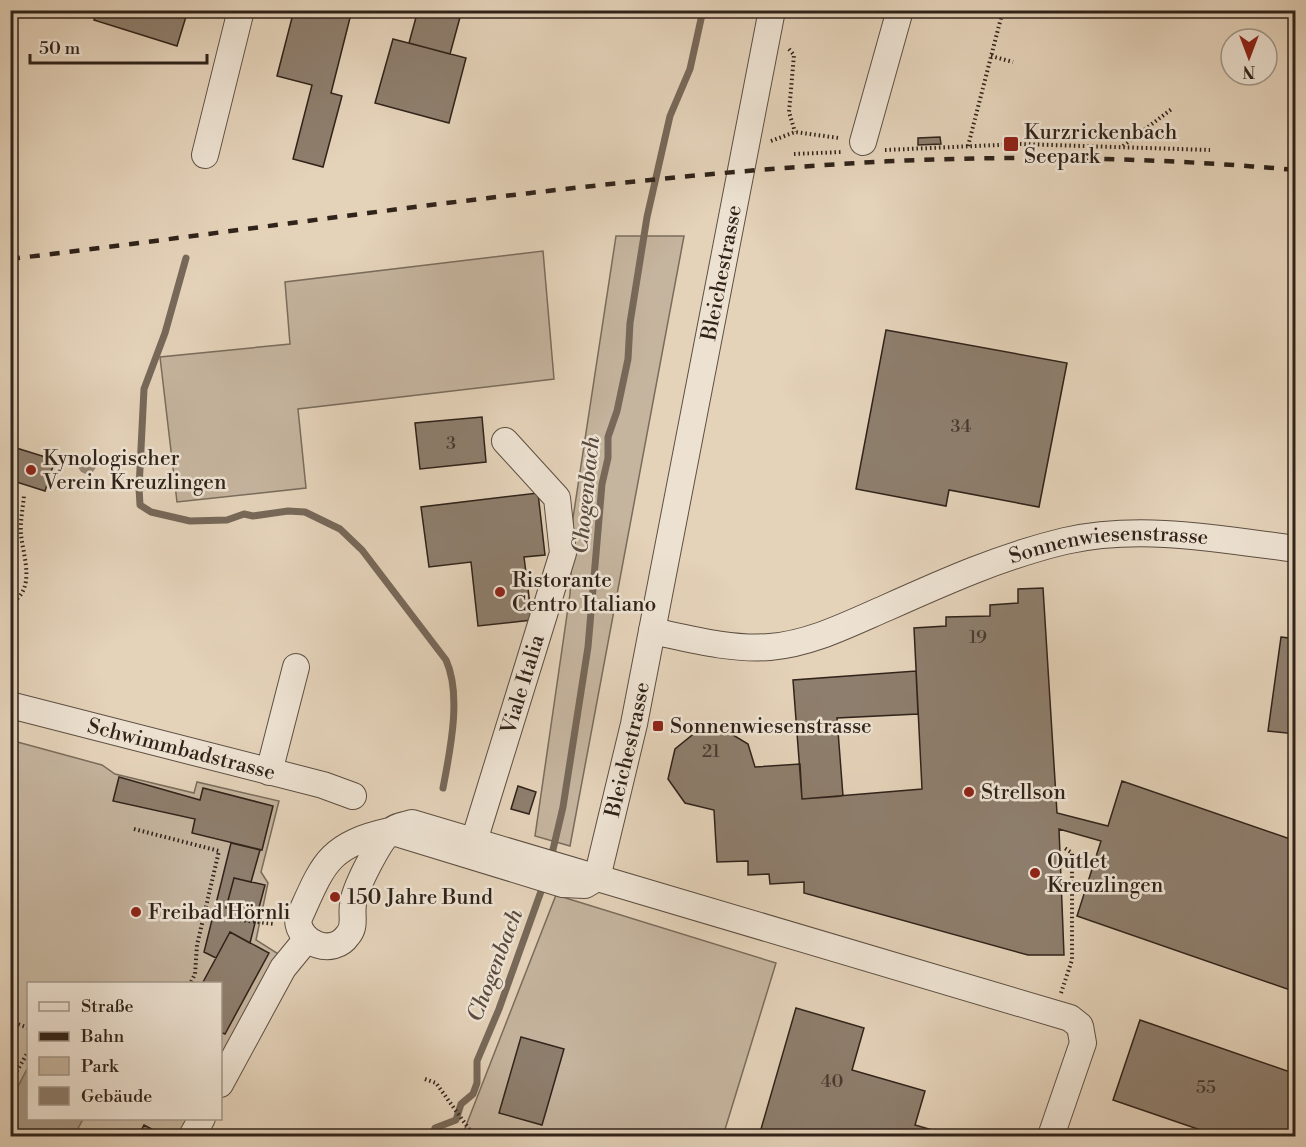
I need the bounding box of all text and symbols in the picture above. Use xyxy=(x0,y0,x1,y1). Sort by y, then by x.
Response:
scale bar xyxy=(30,27,207,65)
north arrow xyxy=(1219,27,1279,87)
text: 50 m xyxy=(39,37,81,60)
text: N xyxy=(1242,61,1255,81)
place label: Kurzrickenbach Seepark xyxy=(1024,120,1178,170)
marker: Kurzrickenbach Seepark xyxy=(1002,135,1020,153)
street label: Bleichestrasse xyxy=(696,203,748,344)
house number: 34 xyxy=(951,415,972,438)
house number: 3 xyxy=(446,432,456,455)
water label: Chogenbach xyxy=(567,434,606,555)
place label: Kynologischer Verein Kreuzlingen xyxy=(42,446,227,496)
marker: Kynologischer Verein Kreuzlingen xyxy=(24,463,38,477)
street label: Sonnenwiesenstrasse xyxy=(1006,521,1210,570)
place label: Ristorante Centro Italiano xyxy=(512,568,656,618)
marker: Ristorante Centro Italiano xyxy=(493,585,507,599)
house number: 19 xyxy=(969,626,987,649)
street label: Viale Italia xyxy=(495,631,551,738)
street label: Bleichestrasse xyxy=(600,680,656,821)
street label: Schwimmbadstrasse xyxy=(84,713,278,786)
place label: Sonnenwiesenstrasse xyxy=(670,714,872,740)
marker: Sonnenwiesenstrasse xyxy=(651,719,665,733)
house number: 21 xyxy=(702,740,720,763)
place label: Strellson xyxy=(981,780,1066,806)
marker: Strellson xyxy=(962,785,976,799)
place label: Outlet Kreuzlingen xyxy=(1047,849,1164,899)
marker: Outlet Kreuzlingen xyxy=(1028,866,1042,880)
place label: 150 Jahre Bund xyxy=(347,885,493,911)
marker: 150 Jahre Bund xyxy=(328,890,342,904)
place label: Freibad Hörnli xyxy=(148,900,291,926)
marker: Freibad Hörnli xyxy=(129,905,143,919)
water label: Chogenbach xyxy=(462,905,529,1026)
legend xyxy=(27,982,222,1120)
text: Straße xyxy=(81,995,134,1018)
text: Bahn xyxy=(80,1025,124,1048)
text: Park xyxy=(81,1055,120,1078)
house number: 40 xyxy=(821,1070,843,1093)
house number: 55 xyxy=(1196,1076,1216,1099)
text: Gebäude xyxy=(81,1085,152,1108)

